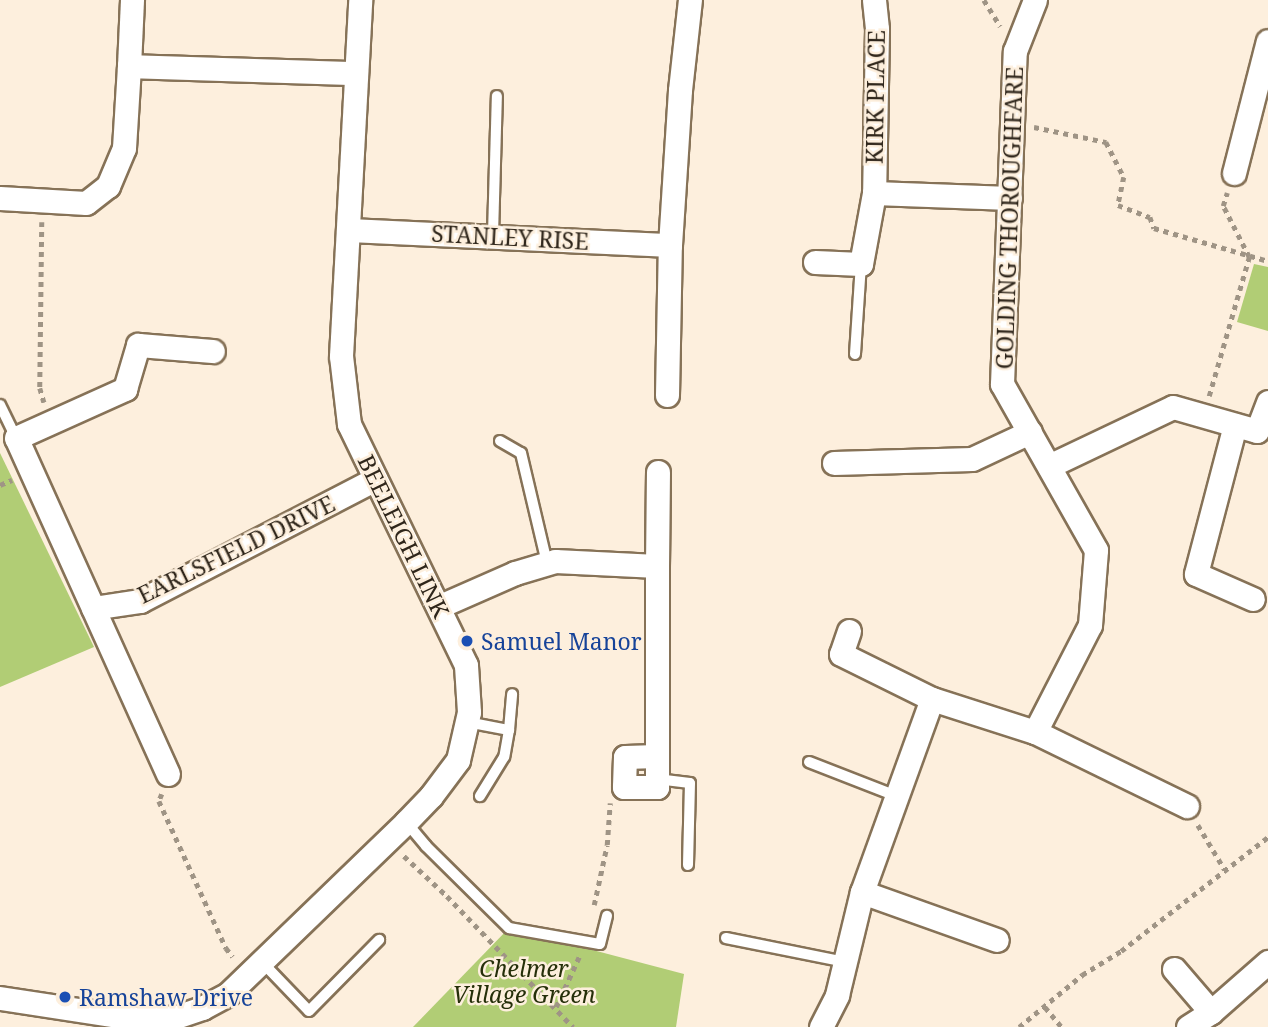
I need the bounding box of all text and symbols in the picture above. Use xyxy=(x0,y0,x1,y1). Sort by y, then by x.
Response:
street label: KIRK PLACE xyxy=(860,30,890,164)
street label: GOLDING THOROUGHFARE xyxy=(990,66,1028,370)
street label: STANLEY RISE xyxy=(431,219,589,255)
street label: BEELEIGH LINK xyxy=(353,450,455,622)
street label: EARLSFIELD DRIVE xyxy=(133,489,339,609)
place label: Samuel Manor xyxy=(481,627,642,655)
marker: Samuel Manor xyxy=(459,633,475,649)
park label: Chelmer Village Green xyxy=(452,954,596,1008)
place label: Ramshaw Drive xyxy=(79,983,253,1011)
marker: Ramshaw Drive xyxy=(57,989,73,1005)

